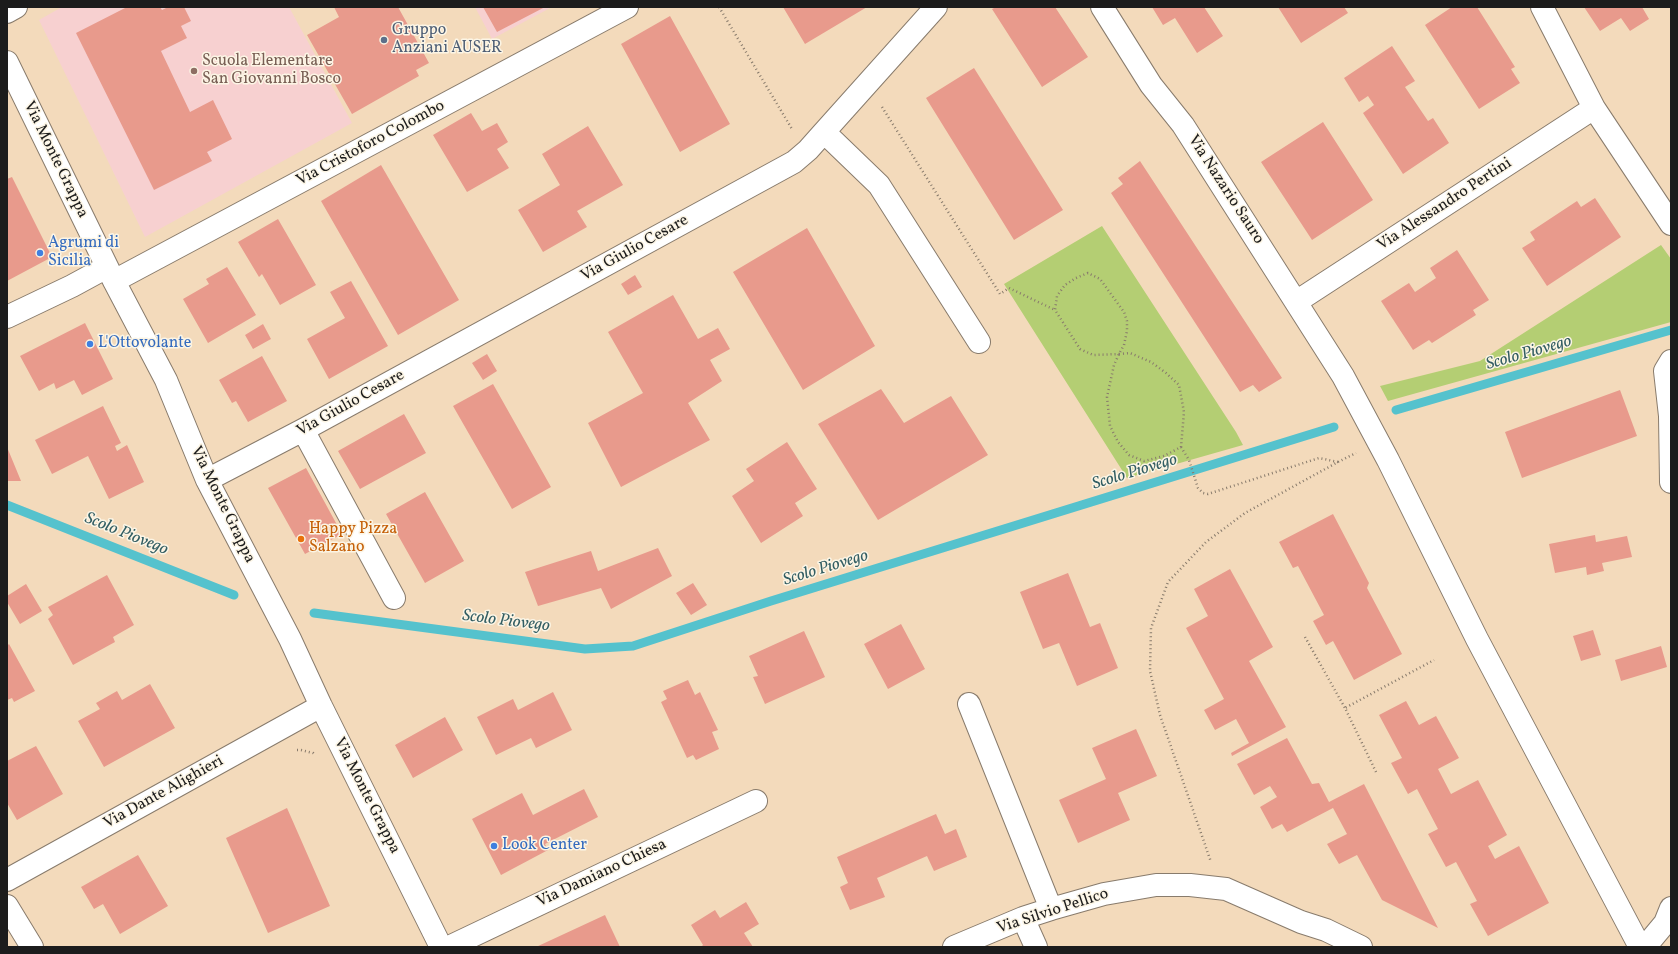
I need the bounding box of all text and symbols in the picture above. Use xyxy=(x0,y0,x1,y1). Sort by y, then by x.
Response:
place label: Gruppo Anziani AUSER xyxy=(392,21,502,59)
marker: Gruppo Anziani AUSER xyxy=(379,35,389,45)
place label: Scuola Elementare San Giovanni Bosco xyxy=(202,52,341,90)
marker: Scuola Elementare San Giovanni Bosco xyxy=(189,66,199,76)
street label: Via Cristoforo Colombo xyxy=(294,97,448,191)
street label: Via Monte Grappa xyxy=(18,98,92,222)
street label: Via Nazario Sauro xyxy=(1183,132,1267,248)
street label: Via Alessandro Pertini xyxy=(1374,154,1516,256)
street label: Via Giulio Cesare xyxy=(578,211,692,287)
place label: Agrumi di Sicilia xyxy=(48,234,119,272)
marker: Agrumi di Sicilia xyxy=(35,248,45,258)
water label: Scolo Piovego xyxy=(1484,332,1574,376)
place label: L'Ottovolante xyxy=(98,334,191,354)
marker: L'Ottovolante xyxy=(85,339,95,349)
street label: Via Giulio Cesare xyxy=(294,366,408,442)
street label: Via Monte Grappa xyxy=(185,443,259,567)
water label: Scolo Piovego xyxy=(1090,450,1180,496)
water label: Scolo Piovego xyxy=(81,509,171,561)
place label: Happy Pizza Salzano xyxy=(309,520,397,558)
marker: Happy Pizza Salzano xyxy=(296,534,306,544)
water label: Scolo Piovego xyxy=(781,546,871,592)
water label: Scolo Piovego xyxy=(461,607,551,637)
street label: Via Monte Grappa xyxy=(328,735,404,857)
street label: Via Dante Alighieri xyxy=(101,752,227,834)
street label: Via Damiano Chiesa xyxy=(534,835,670,913)
place label: Look Center xyxy=(502,836,587,856)
marker: Look Center xyxy=(489,841,499,851)
street label: Via Silvio Pellico xyxy=(995,885,1111,939)

